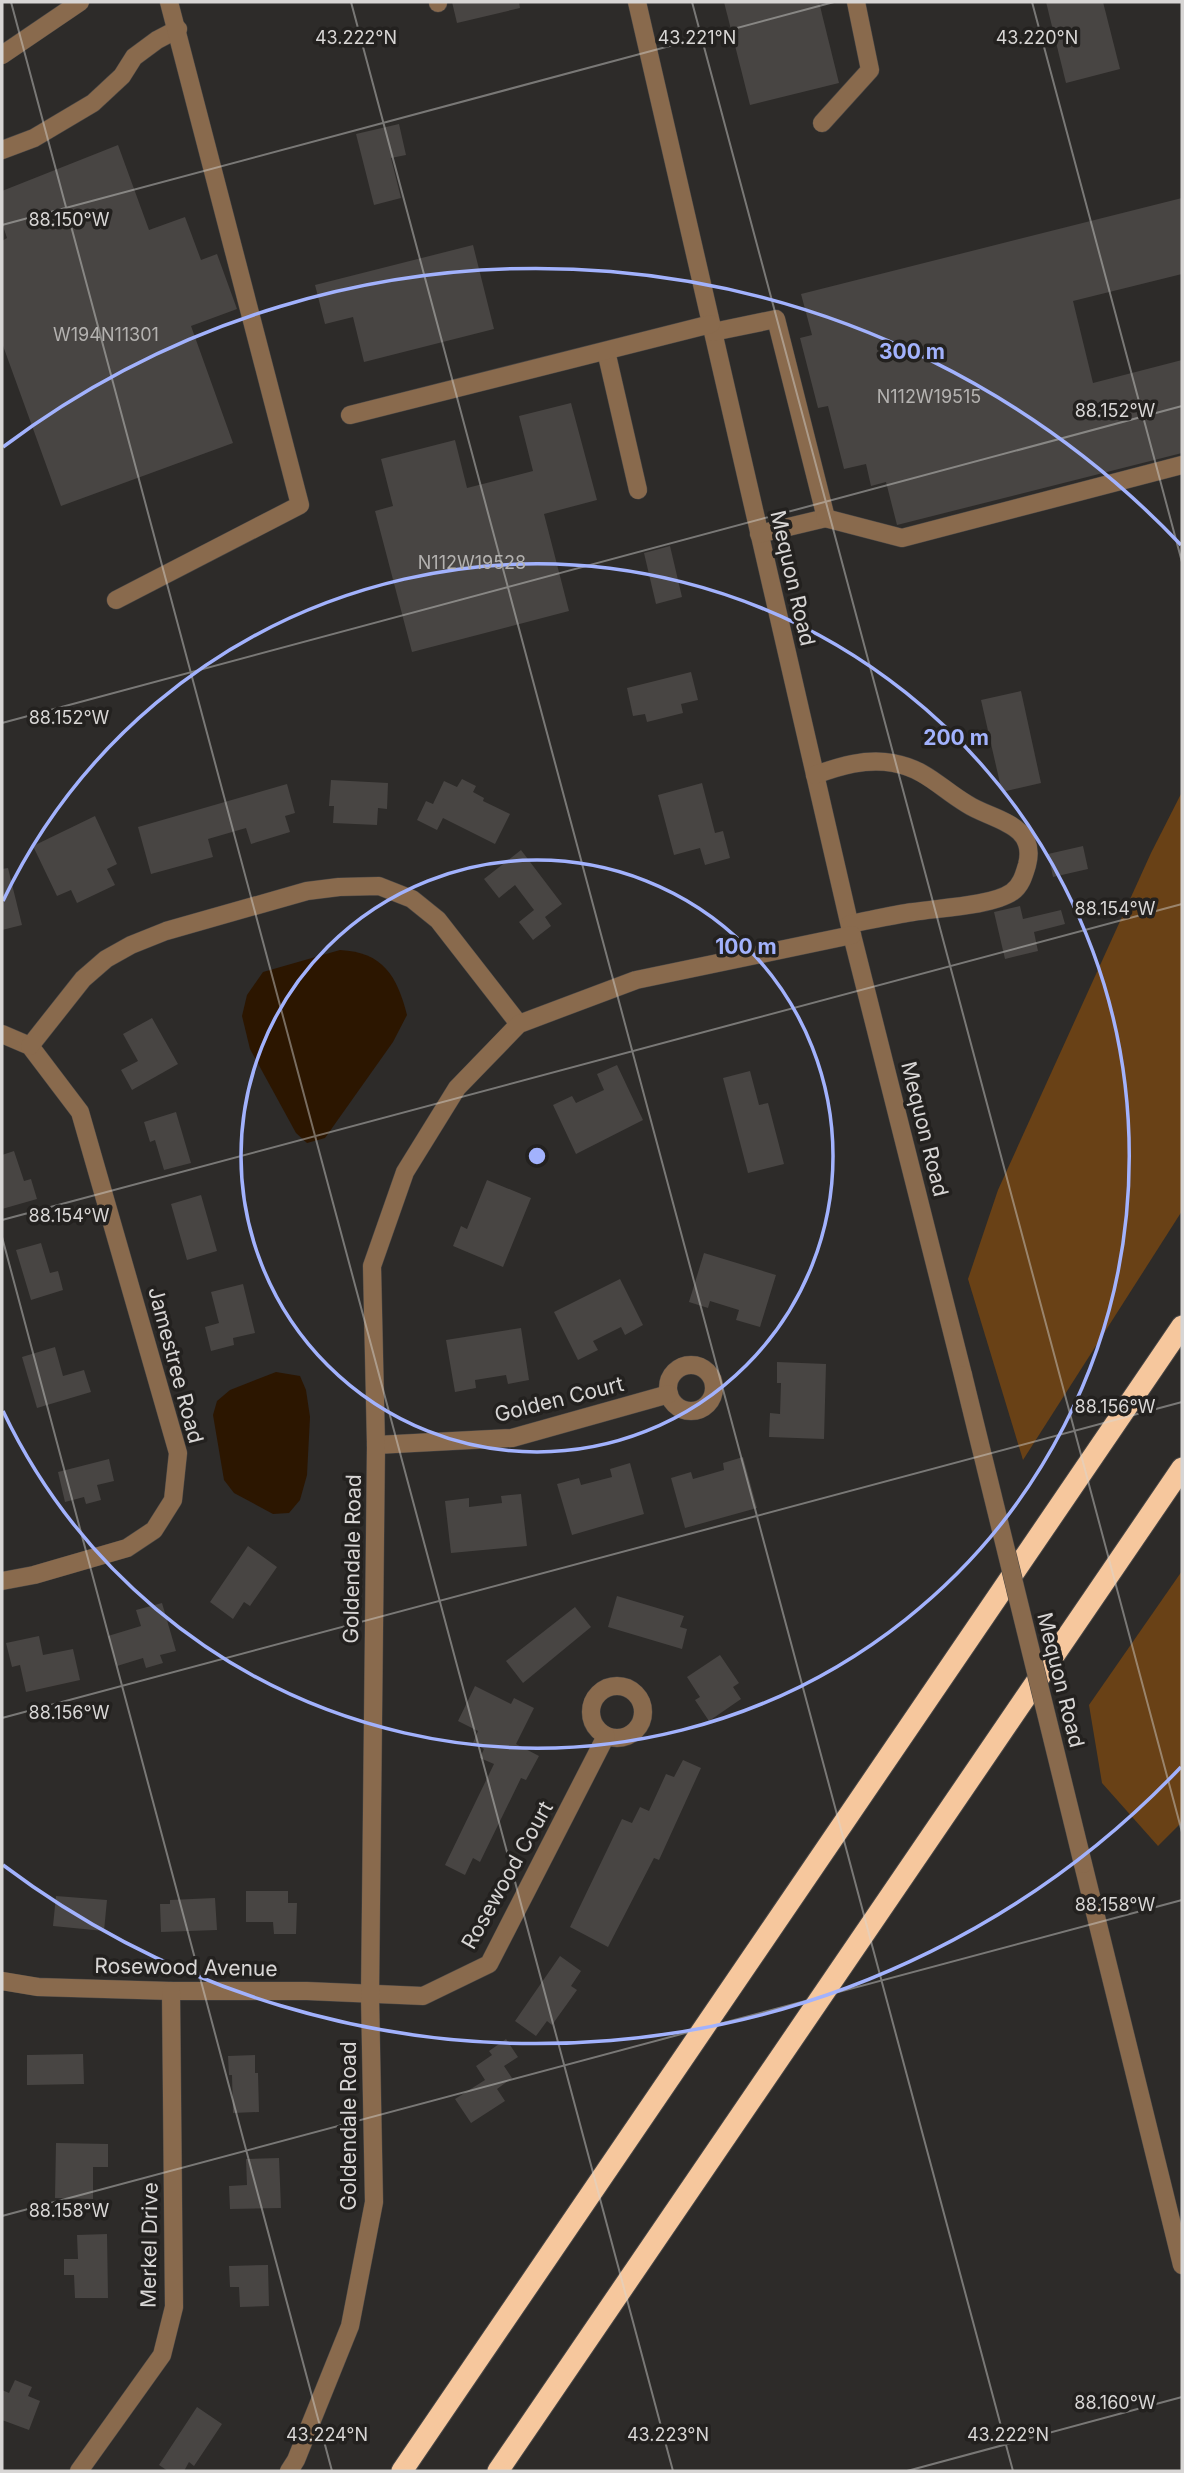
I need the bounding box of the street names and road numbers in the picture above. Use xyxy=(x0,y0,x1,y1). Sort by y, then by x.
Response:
street label: Mequon Road xyxy=(765,508,821,648)
street label: Mequon Road xyxy=(896,1059,954,1199)
street label: Jamestree Road xyxy=(143,1284,209,1446)
street label: Golden Court xyxy=(492,1371,626,1427)
street label: Goldendale Road xyxy=(338,1474,366,1644)
street label: Mequon Road xyxy=(1032,1610,1090,1750)
street label: Rosewood Court xyxy=(456,1797,558,1953)
street label: Rosewood Avenue xyxy=(94,1953,278,1981)
street label: Goldendale Road xyxy=(336,2041,361,2211)
street label: Merkel Drive xyxy=(135,2182,163,2308)

